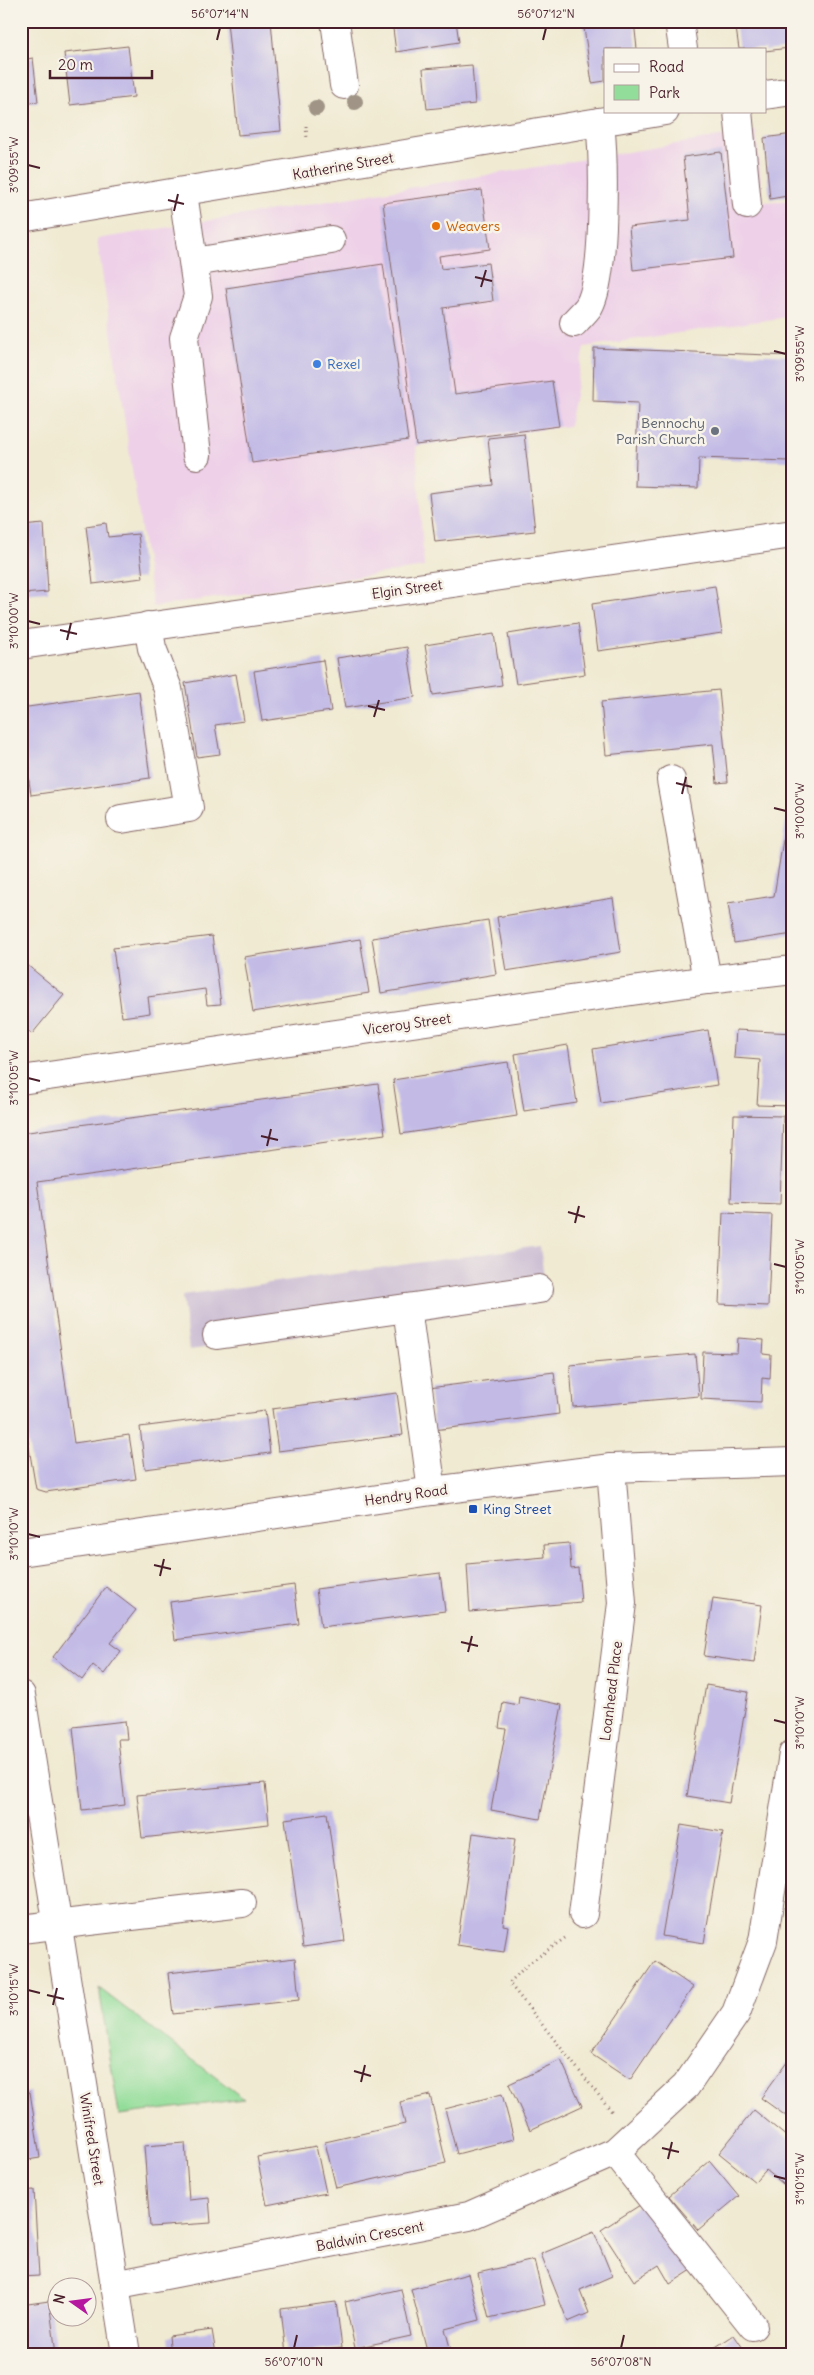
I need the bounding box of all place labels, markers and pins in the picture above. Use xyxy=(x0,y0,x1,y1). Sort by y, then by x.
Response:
place label: Weavers xyxy=(446,217,500,235)
marker: Weavers xyxy=(430,220,442,232)
place label: Rexel xyxy=(327,355,360,373)
marker: Rexel xyxy=(311,358,323,370)
place label: Bennochy Parish Church xyxy=(616,414,705,448)
marker: Bennochy Parish Church xyxy=(709,425,721,437)
place label: King Street xyxy=(483,1500,552,1518)
marker: King Street xyxy=(467,1503,479,1515)

